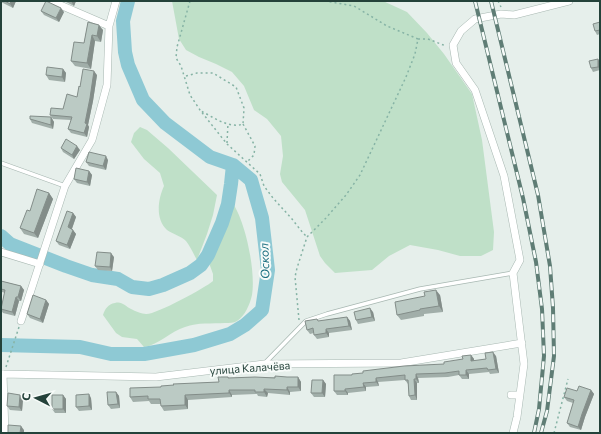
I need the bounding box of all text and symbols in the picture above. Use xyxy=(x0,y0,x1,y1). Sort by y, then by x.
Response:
water label: Оскол xyxy=(256,243,272,279)
street label: улица Калачёва xyxy=(209,358,291,377)
north arrow xyxy=(16,378,56,418)
text: С xyxy=(19,392,32,401)

